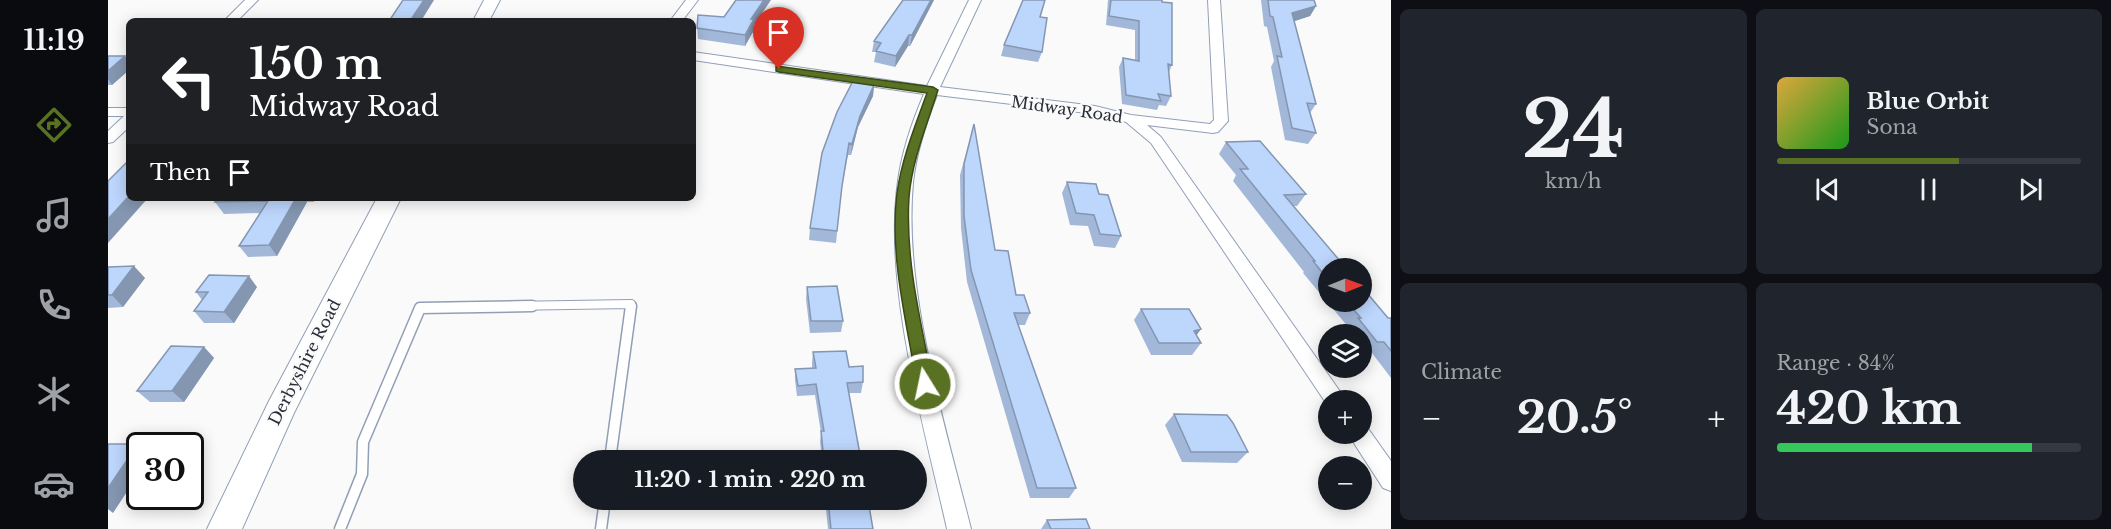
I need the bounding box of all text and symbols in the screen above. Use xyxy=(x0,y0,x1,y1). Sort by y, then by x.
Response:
pin xyxy=(753,7,804,69)
icon: arrive xyxy=(762,16,795,49)
text: 11:19 xyxy=(23,24,85,57)
text: 150 m xyxy=(249,38,382,90)
icon: left xyxy=(150,42,228,120)
text: 24 xyxy=(1522,81,1625,178)
text: Blue Orbit xyxy=(1867,88,1989,115)
text: Midway Road xyxy=(249,90,439,123)
street label: Midway Road xyxy=(1010,91,1124,127)
icon: directions xyxy=(33,104,75,146)
text: Sona xyxy=(1867,115,1917,139)
icon: arrive xyxy=(223,156,256,189)
text: Then xyxy=(150,159,211,186)
text: km/h xyxy=(1545,169,1602,193)
icon: previous xyxy=(1811,173,1844,206)
icon: pause xyxy=(1912,173,1945,206)
icon: next xyxy=(2014,173,2047,206)
icon: music xyxy=(33,194,75,236)
north arrow xyxy=(1318,258,1372,312)
map controls xyxy=(1318,258,1372,510)
icon: phone xyxy=(33,284,75,326)
street label: Derbyshire Road xyxy=(264,296,344,428)
button: layers xyxy=(1318,324,1372,378)
text: Range · 84% xyxy=(1777,351,1895,375)
position arrow xyxy=(893,352,957,416)
text: Climate xyxy=(1421,360,1502,384)
icon: climate xyxy=(33,373,75,415)
text: 420 km xyxy=(1777,380,1961,436)
text: 20.5° xyxy=(1517,389,1633,445)
button: + xyxy=(1318,390,1372,444)
text: − xyxy=(1421,398,1442,439)
text: + xyxy=(1707,398,1725,439)
speed limit sign: 30 xyxy=(126,432,204,510)
button: − xyxy=(1318,456,1372,510)
icon: car xyxy=(33,463,75,505)
text: 11:20 · 1 min · 220 m xyxy=(634,466,866,493)

